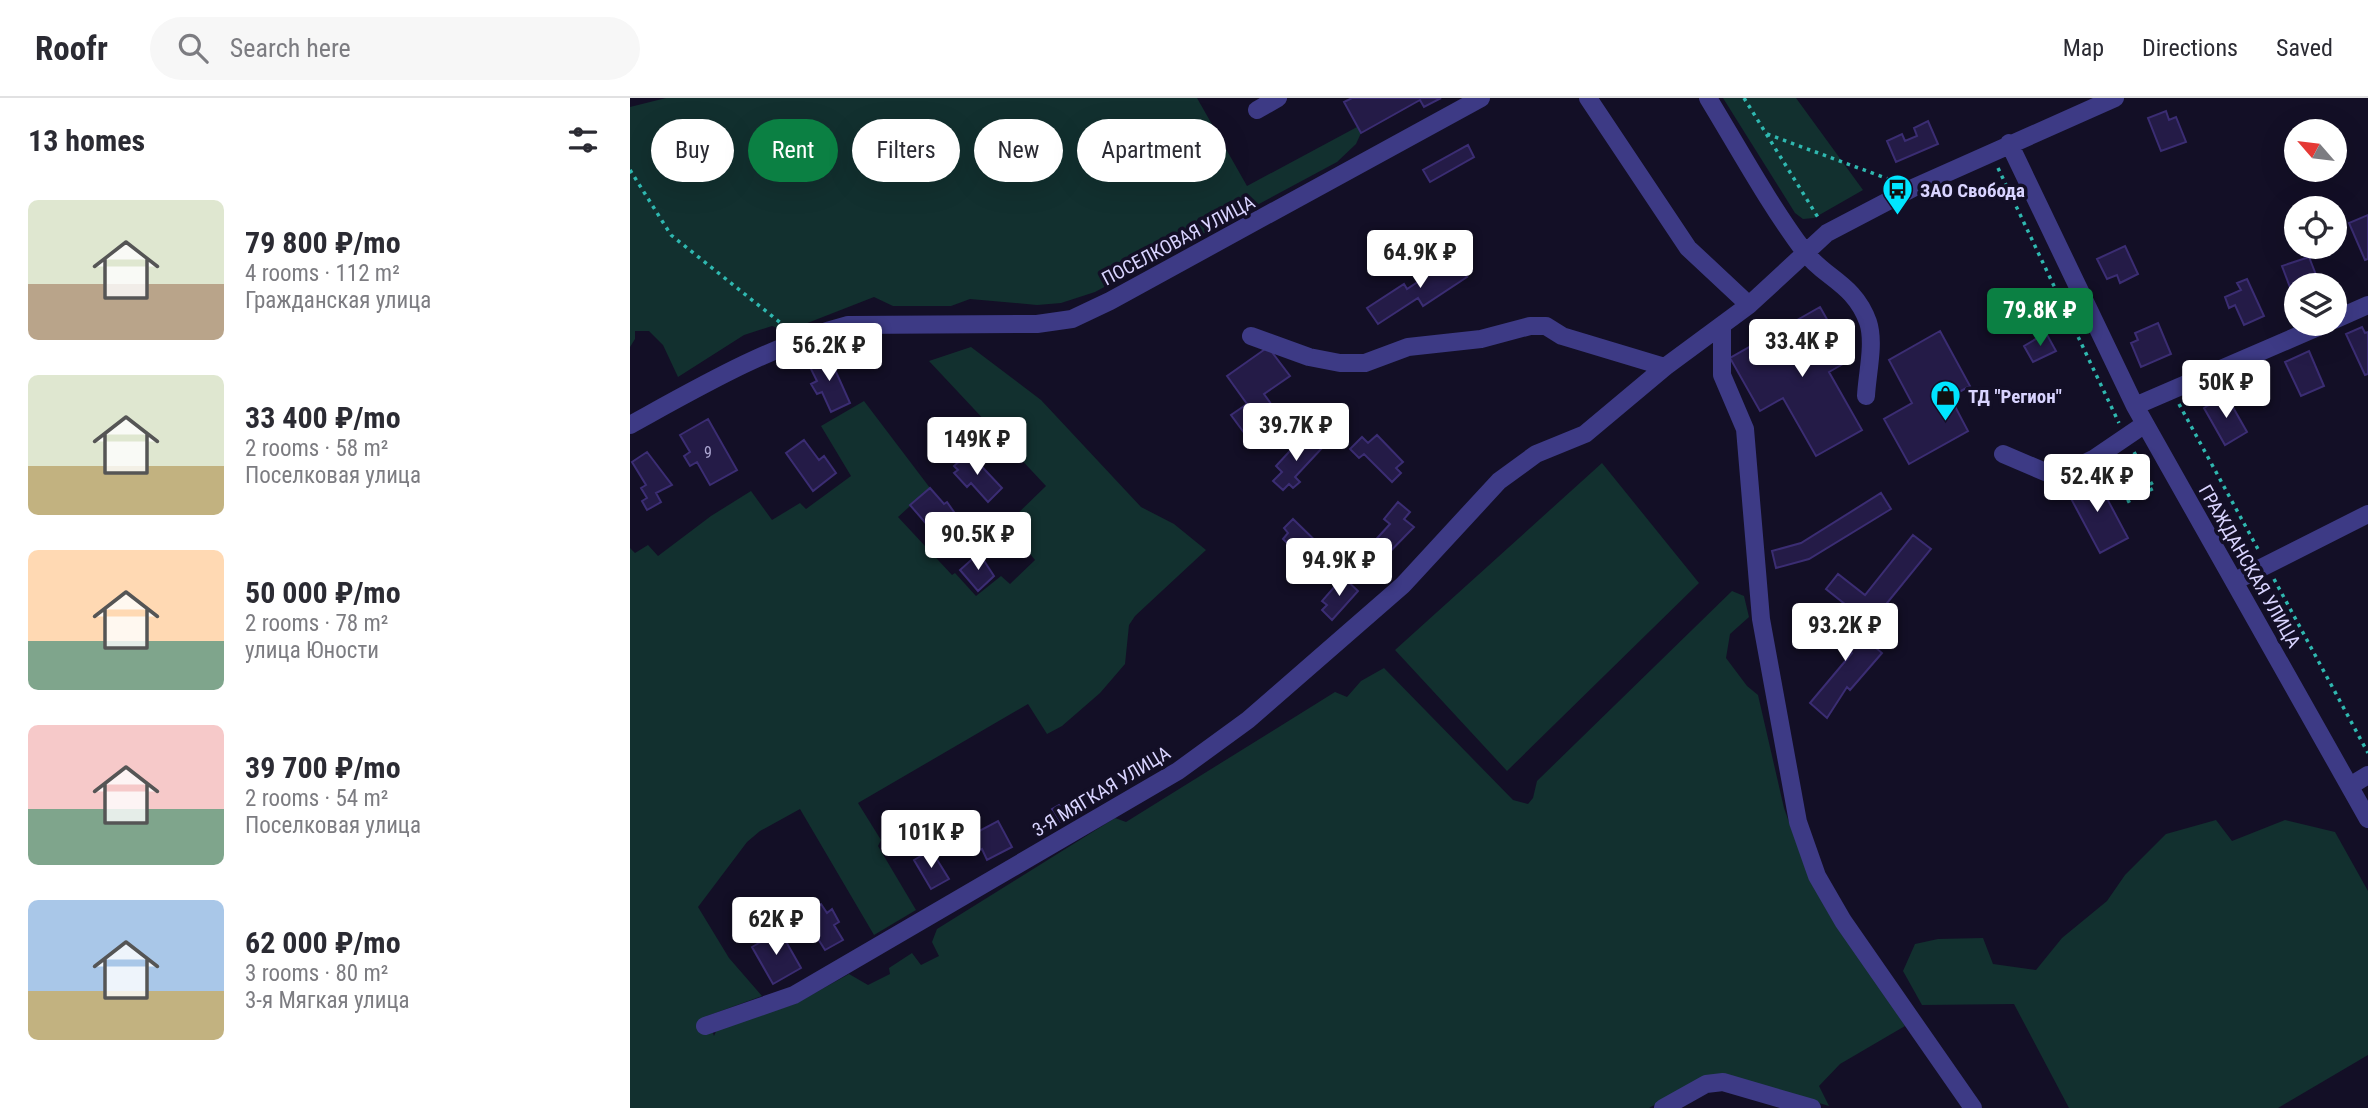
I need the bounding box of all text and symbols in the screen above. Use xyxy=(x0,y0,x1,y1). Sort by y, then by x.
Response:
search box xyxy=(150,17,640,80)
text: Roofr xyxy=(35,29,108,68)
icon: search xyxy=(174,29,212,67)
text: Search here xyxy=(230,33,351,63)
text: Map xyxy=(2063,34,2104,62)
text: Directions xyxy=(2142,34,2238,62)
text: Saved xyxy=(2276,34,2333,62)
chip: Buy xyxy=(651,119,734,182)
chip: Rent xyxy=(748,119,838,182)
chip: Filters xyxy=(852,119,960,182)
chip: New xyxy=(974,119,1063,182)
chip: Apartment xyxy=(1077,119,1226,182)
north arrow xyxy=(2284,119,2347,182)
map controls xyxy=(2284,119,2347,336)
icon: filters xyxy=(564,121,602,159)
text: 13 homes xyxy=(28,123,145,158)
bus stop icon: ЗАО Свобода xyxy=(1880,173,1914,217)
place label: ЗАО Свобода xyxy=(1920,179,2025,202)
street label: ПОСЕЛКОВАЯ УЛИЦА xyxy=(1098,190,1259,290)
button: locate xyxy=(2284,196,2347,259)
text: 79 800 ₽/mo xyxy=(245,225,401,260)
icon: home xyxy=(84,228,168,312)
pin: 64.9K ₽ xyxy=(1355,230,1485,290)
text: 64.9K ₽ xyxy=(1383,239,1457,266)
text: 4 rooms · 112 m² xyxy=(245,260,400,287)
button: layers xyxy=(2284,273,2347,336)
text: Гражданская улица xyxy=(245,287,431,314)
pin: 79.8K ₽ xyxy=(1975,288,2105,348)
text: 79.8K ₽ xyxy=(2003,297,2077,324)
pin: 33.4K ₽ xyxy=(1737,320,1867,379)
pin: 56.2K ₽ xyxy=(764,324,894,383)
text: 33.4K ₽ xyxy=(1765,328,1839,355)
text: 56.2K ₽ xyxy=(792,332,866,359)
pin: 50K ₽ xyxy=(2177,360,2275,420)
text: 50K ₽ xyxy=(2198,369,2254,396)
shop icon: ТД "Регион" xyxy=(1928,379,1962,423)
place label: ТД "Регион" xyxy=(1968,385,2062,408)
text: 33 400 ₽/mo xyxy=(245,400,401,435)
icon: home xyxy=(84,403,168,487)
pin: 39.7K ₽ xyxy=(1231,404,1361,463)
text: 39.7K ₽ xyxy=(1259,412,1333,439)
pin: 149K ₽ xyxy=(920,418,1034,477)
text: 149K ₽ xyxy=(943,426,1011,453)
text: 2 rooms · 58 m² xyxy=(245,435,388,462)
house number: 9 xyxy=(704,443,712,462)
pin: 52.4K ₽ xyxy=(2032,454,2162,514)
text: Поселковая улица xyxy=(245,462,421,489)
text: 52.4K ₽ xyxy=(2060,463,2134,490)
street label: ГРАЖДАНСКАЯ УЛИЦА xyxy=(2194,481,2306,652)
pin: 90.5K ₽ xyxy=(913,512,1043,572)
text: 90.5K ₽ xyxy=(941,521,1015,548)
pin: 94.9K ₽ xyxy=(1274,538,1404,598)
text: 94.9K ₽ xyxy=(1302,547,1376,574)
text: 50 000 ₽/mo xyxy=(245,575,401,610)
icon: home xyxy=(84,578,168,662)
pin: 93.2K ₽ xyxy=(1780,603,1910,663)
text: 2 rooms · 78 m² xyxy=(245,610,388,637)
text: 93.2K ₽ xyxy=(1808,612,1882,639)
text: улица Юности xyxy=(245,637,379,664)
street label: 3-Я МЯГКАЯ УЛИЦА xyxy=(1028,741,1174,842)
text: 39 700 ₽/mo xyxy=(245,750,401,785)
icon: home xyxy=(84,753,168,837)
text: 2 rooms · 54 m² xyxy=(245,785,388,812)
pin: 101K ₽ xyxy=(874,810,988,870)
text: Поселковая улица xyxy=(245,812,421,839)
text: 101K ₽ xyxy=(897,819,965,846)
pin: 62K ₽ xyxy=(727,898,825,957)
text: 62K ₽ xyxy=(748,906,804,933)
text: 62 000 ₽/mo xyxy=(245,925,401,960)
icon: home xyxy=(84,928,168,1012)
text: 3 rooms · 80 m² xyxy=(245,960,388,987)
text: 3-я Мягкая улица xyxy=(245,987,410,1014)

